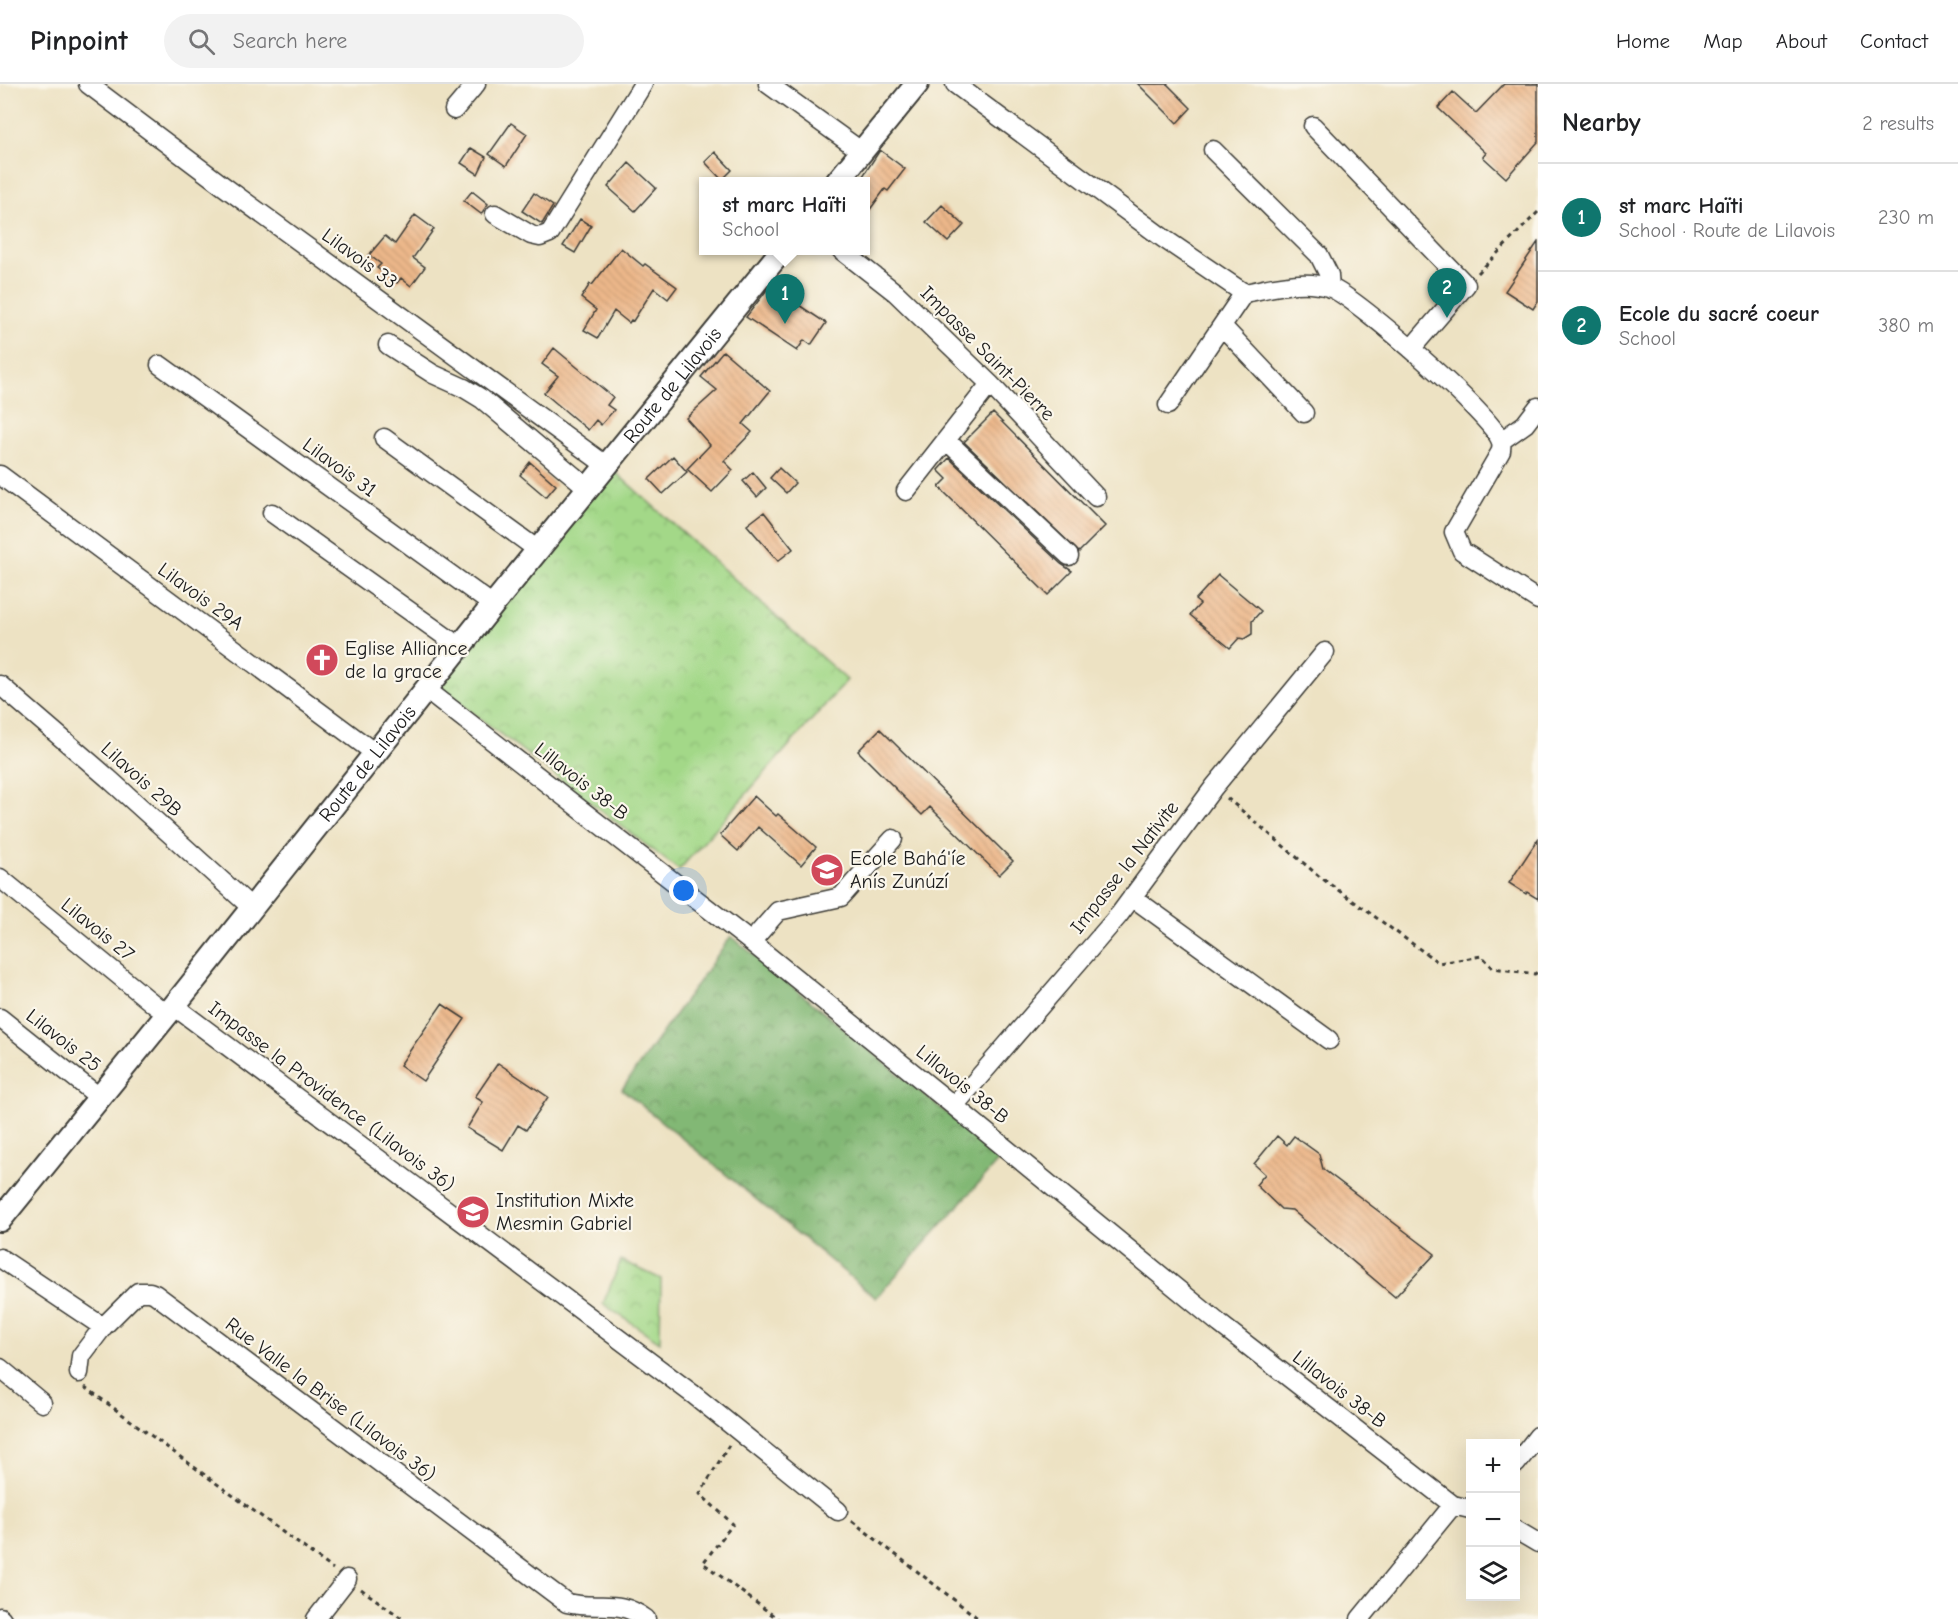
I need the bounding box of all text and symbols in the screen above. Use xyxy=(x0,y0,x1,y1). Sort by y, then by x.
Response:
search box xyxy=(164,14,584,68)
text: Pinpoint xyxy=(30,25,128,57)
icon: search xyxy=(185,25,218,58)
text: Search here xyxy=(233,28,347,54)
text: Home xyxy=(1616,29,1670,53)
text: Map xyxy=(1703,29,1743,53)
text: About xyxy=(1776,29,1827,53)
text: Contact xyxy=(1860,29,1928,53)
text: Nearby xyxy=(1562,108,1641,138)
text: 2 results xyxy=(1862,112,1934,135)
popup xyxy=(699,177,870,255)
text: st marc Haïti xyxy=(722,192,847,218)
text: st marc Haïti xyxy=(1619,193,1743,219)
text: 1 xyxy=(1578,206,1585,229)
text: 230 m xyxy=(1878,206,1934,229)
text: School xyxy=(722,218,779,241)
text: School · Route de Lilavois xyxy=(1619,219,1835,242)
street label: Lilavois 33 xyxy=(318,223,402,293)
pin: 2 xyxy=(1428,268,1466,318)
pin: 1 xyxy=(766,274,804,324)
street label: Impasse Saint-Pierre xyxy=(916,281,1060,425)
text: Ecole du sacré coeur xyxy=(1619,301,1819,327)
text: 2 xyxy=(1577,314,1586,337)
text: 380 m xyxy=(1878,314,1934,337)
street label: Route de Lilavois xyxy=(619,323,726,448)
text: School xyxy=(1619,327,1676,350)
street label: Lilavois 31 xyxy=(298,433,381,502)
street label: Lilavois 29A xyxy=(153,558,248,635)
place label: Eglise Alliance de la grace xyxy=(345,637,468,683)
church icon: Eglise Alliance de la grace xyxy=(304,642,340,678)
street label: Route de Lilavois xyxy=(314,701,421,826)
street label: Lilavois 29B xyxy=(97,737,187,822)
street label: Lillavois 38-B xyxy=(530,738,633,825)
street label: Impasse la Nativite xyxy=(1066,796,1183,938)
place label: Ecole Bahá'íe Anís Zunúzí xyxy=(850,847,966,893)
school or university icon: Ecole Bahá'íe Anís Zunúzí xyxy=(809,852,845,888)
your location xyxy=(669,876,698,905)
street label: Lilavois 27 xyxy=(57,893,139,966)
street label: Impasse la Providence (Lilavois 36) xyxy=(204,996,459,1197)
street label: Lilavois 25 xyxy=(22,1004,106,1077)
street label: Lillavois 38-B xyxy=(912,1040,1014,1129)
place label: Institution Mixte Mesmin Gabriel xyxy=(496,1189,634,1235)
school or university icon: Institution Mixte Mesmin Gabriel xyxy=(455,1194,491,1230)
street label: Rue Valle la Brise (Lilavois 36) xyxy=(221,1313,440,1486)
street label: Lillavois 38-B xyxy=(1288,1346,1391,1433)
map controls xyxy=(1466,1439,1520,1601)
button: + xyxy=(1466,1439,1520,1493)
button: − xyxy=(1466,1493,1520,1547)
button: layers xyxy=(1466,1547,1520,1601)

